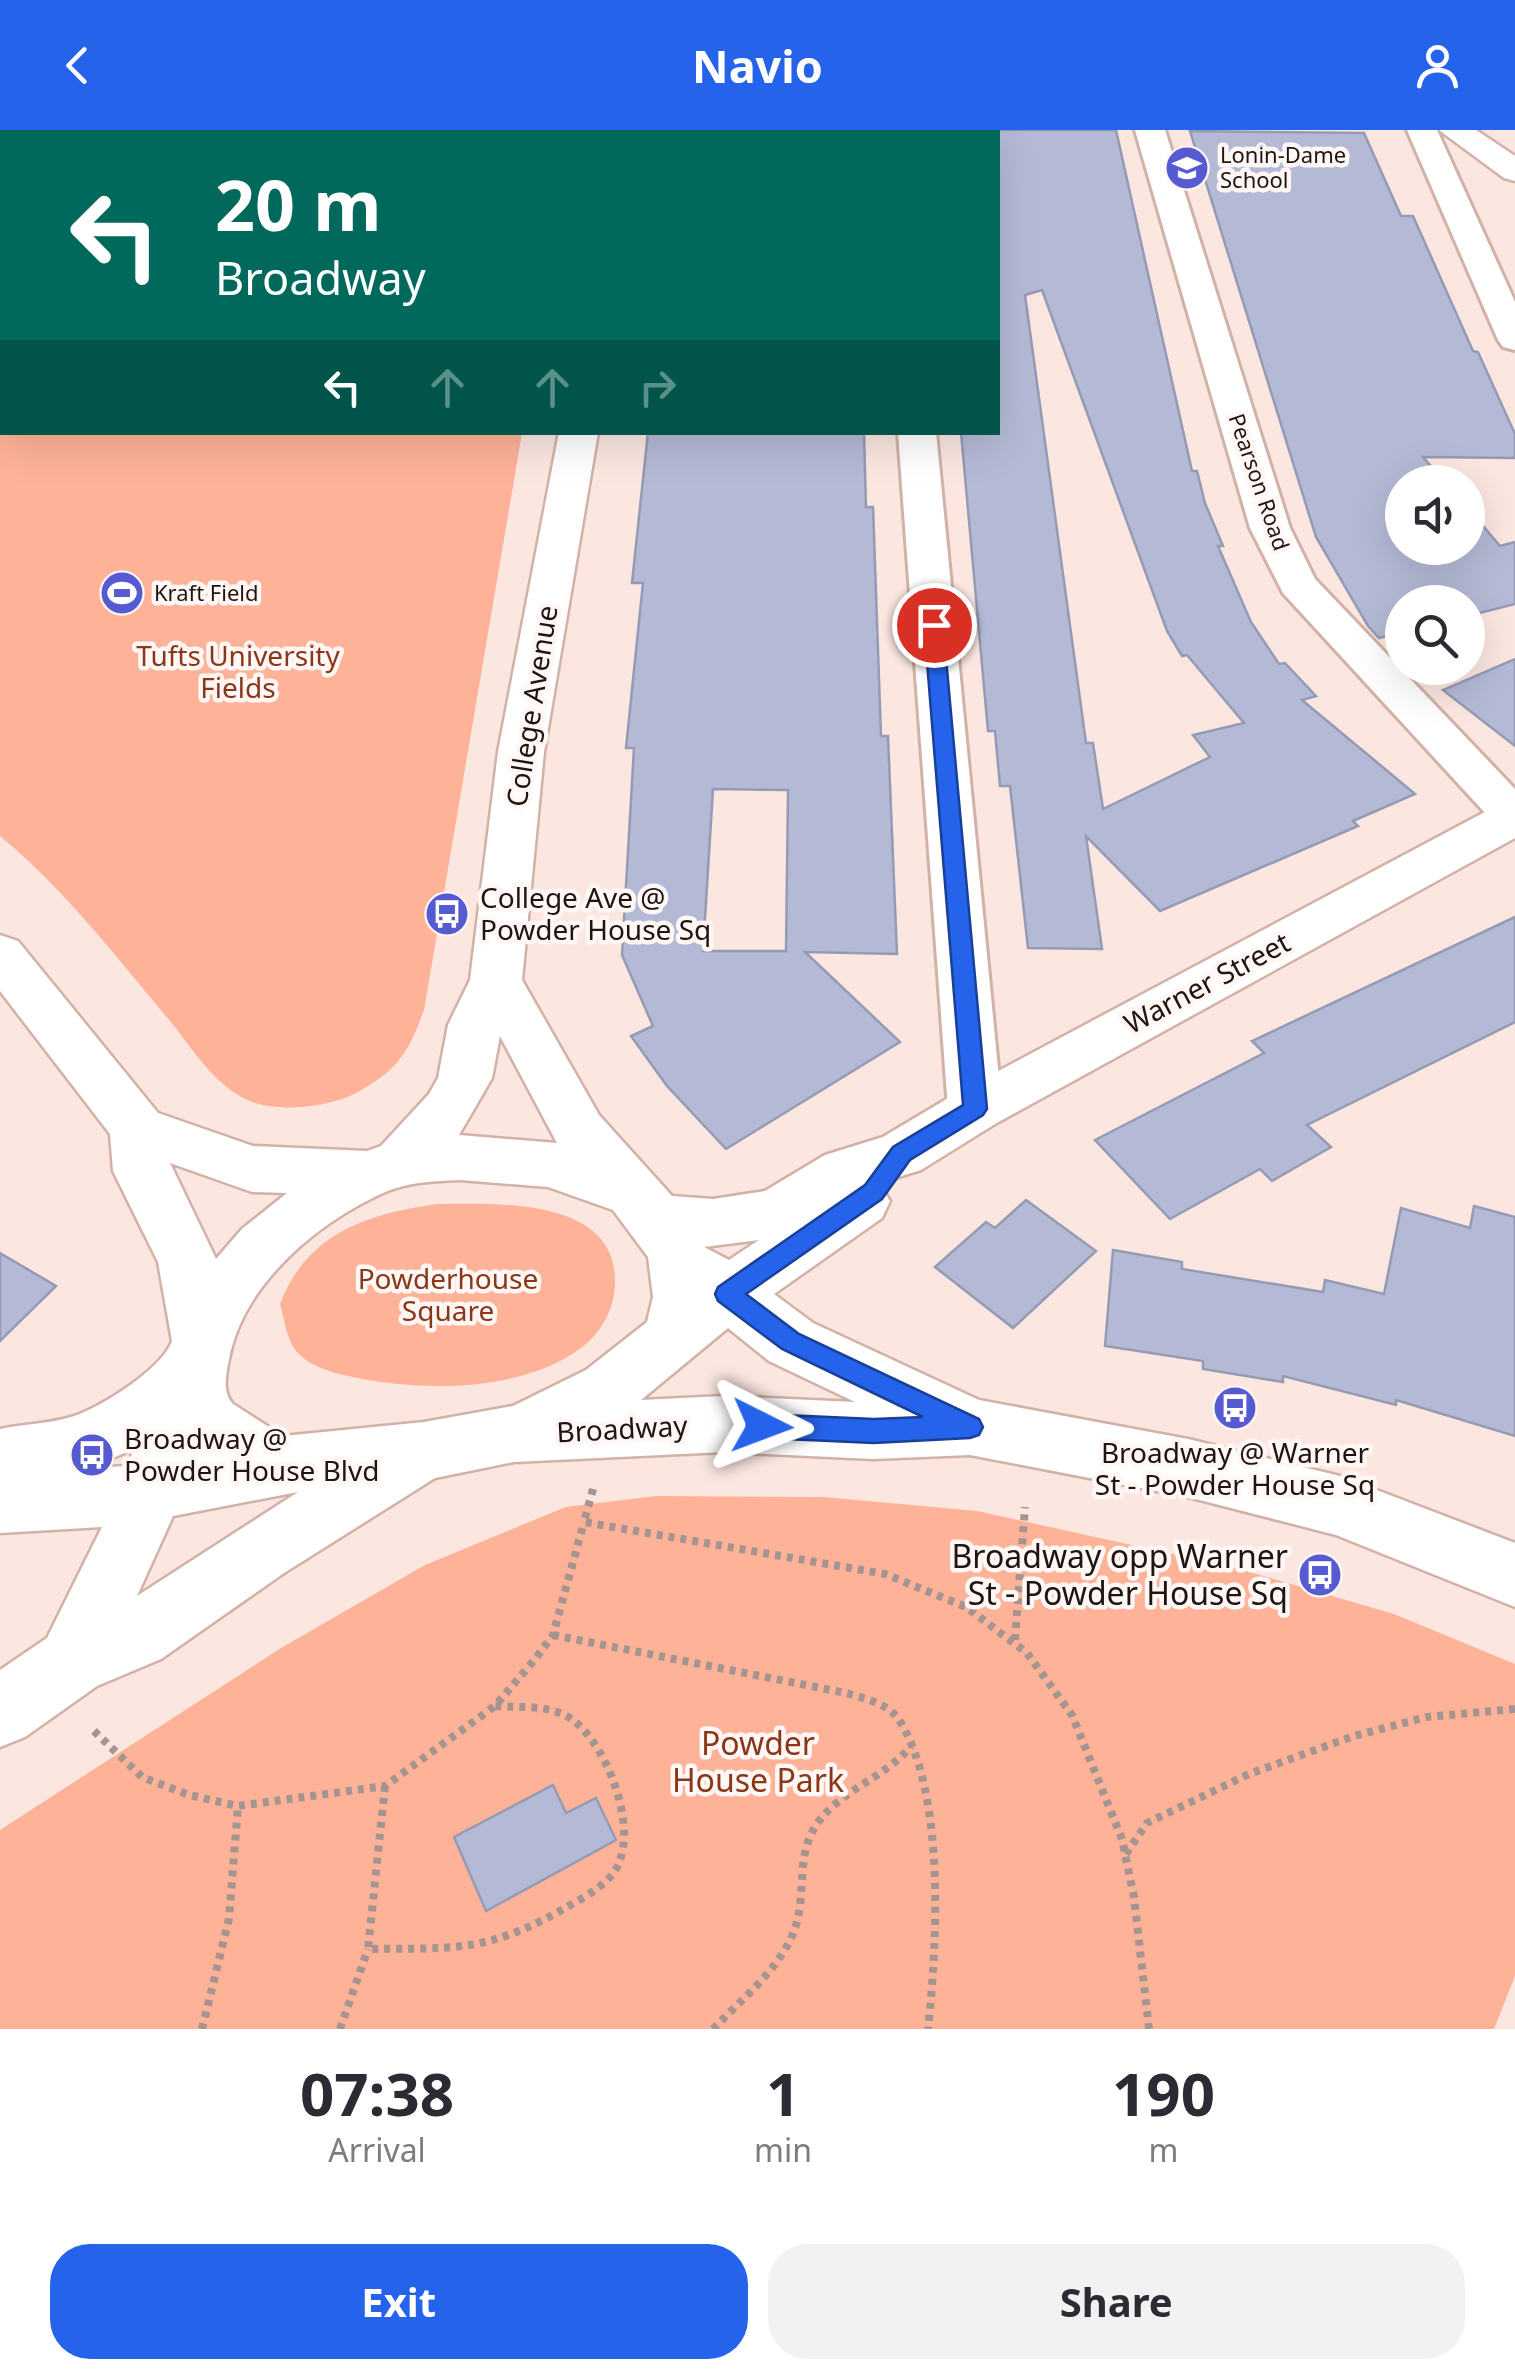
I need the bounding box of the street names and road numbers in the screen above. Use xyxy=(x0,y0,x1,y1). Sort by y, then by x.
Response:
street label: Pearson Road xyxy=(1222,409,1297,554)
street label: College Avenue xyxy=(496,602,566,809)
street label: Warner Street xyxy=(1117,922,1296,1042)
street label: Broadway xyxy=(556,1406,689,1450)

